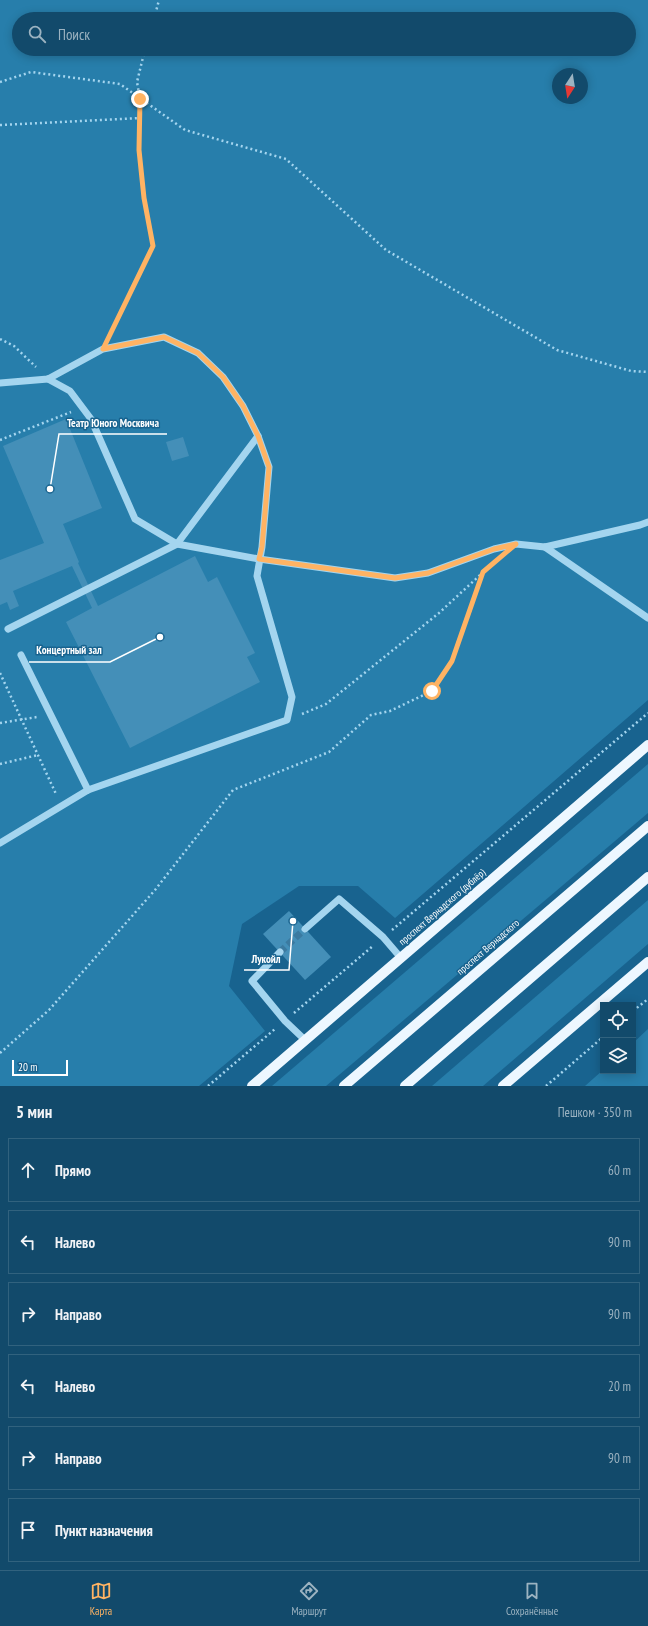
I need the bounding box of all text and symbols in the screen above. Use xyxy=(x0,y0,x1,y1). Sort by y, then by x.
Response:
search box xyxy=(12,12,636,56)
icon: search xyxy=(26,23,48,45)
text: Поиск xyxy=(58,25,90,44)
north arrow xyxy=(552,68,588,104)
route end xyxy=(131,90,149,108)
callout: Театр Юного Москвича xyxy=(59,411,167,434)
text: Театр Юного Москвича xyxy=(67,416,159,430)
callout: Концертный зал xyxy=(29,639,110,662)
text: Концертный зал xyxy=(36,643,102,657)
route start xyxy=(423,682,441,700)
street label: проспект Вернадского (дублёр) xyxy=(396,866,488,948)
street label: проспект Вернадского xyxy=(454,917,522,977)
callout: Лукойл xyxy=(244,947,289,970)
text: Лукойл xyxy=(250,952,281,966)
map controls xyxy=(600,1002,636,1074)
button: locate xyxy=(600,1002,636,1038)
button: layers xyxy=(600,1038,636,1074)
scale bar xyxy=(12,1058,68,1077)
text: 20 m xyxy=(18,1060,37,1074)
text: 5 мин xyxy=(16,1101,52,1123)
text: Пешком · 350 m xyxy=(558,1104,632,1121)
icon: ahead xyxy=(17,1159,39,1181)
text: Прямо xyxy=(55,1161,91,1180)
text: 60 m xyxy=(608,1162,631,1179)
icon: left xyxy=(17,1231,39,1253)
text: Налево xyxy=(55,1233,95,1252)
text: 90 m xyxy=(608,1234,631,1251)
icon: right xyxy=(17,1303,39,1325)
text: Направо xyxy=(55,1305,102,1324)
text: 90 m xyxy=(608,1306,631,1323)
icon: left xyxy=(17,1375,39,1397)
text: Налево xyxy=(55,1377,95,1396)
text: 20 m xyxy=(608,1378,631,1395)
icon: right xyxy=(17,1447,39,1469)
text: Направо xyxy=(55,1449,102,1468)
text: 90 m xyxy=(608,1450,631,1467)
icon: arrive xyxy=(17,1519,39,1541)
text: Пункт назначения xyxy=(55,1521,153,1540)
tab: Карта xyxy=(90,1580,112,1618)
tab: Маршрут xyxy=(291,1580,327,1618)
tab: Сохранённые xyxy=(506,1580,558,1618)

